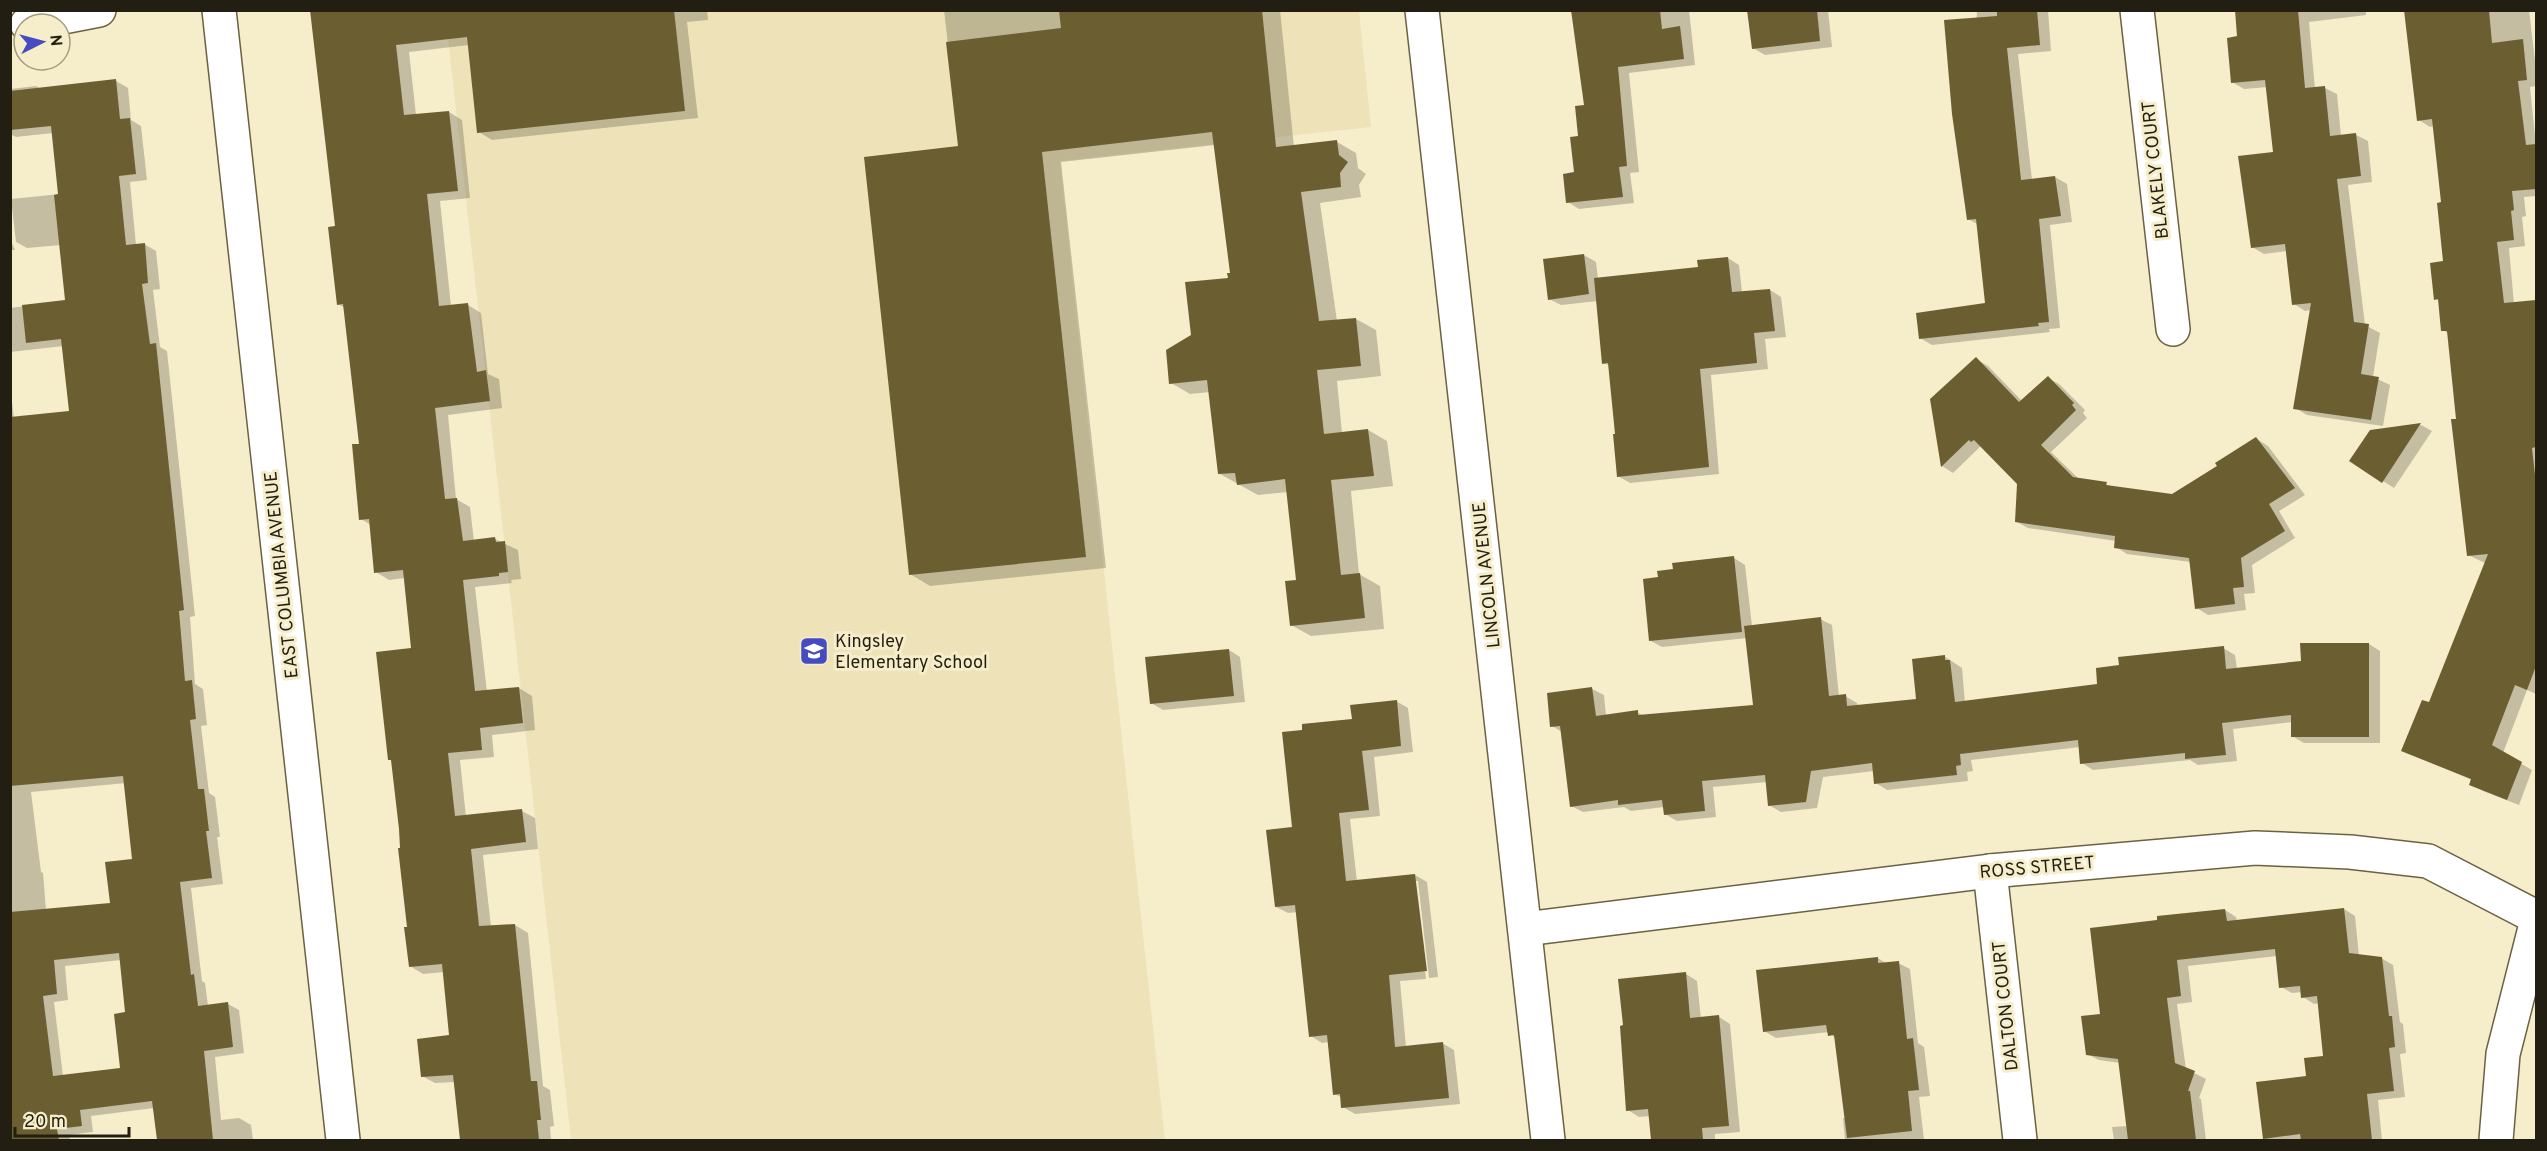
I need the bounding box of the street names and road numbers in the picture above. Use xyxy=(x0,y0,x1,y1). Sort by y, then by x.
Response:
street label: BLAKELY COURT xyxy=(2138,100,2175,240)
street label: EAST COLUMBIA AVENUE xyxy=(260,470,305,680)
street label: LINCOLN AVENUE xyxy=(1468,500,1507,649)
street label: ROSS STREET xyxy=(1979,852,2096,885)
street label: DALTON COURT xyxy=(1988,940,2025,1072)

